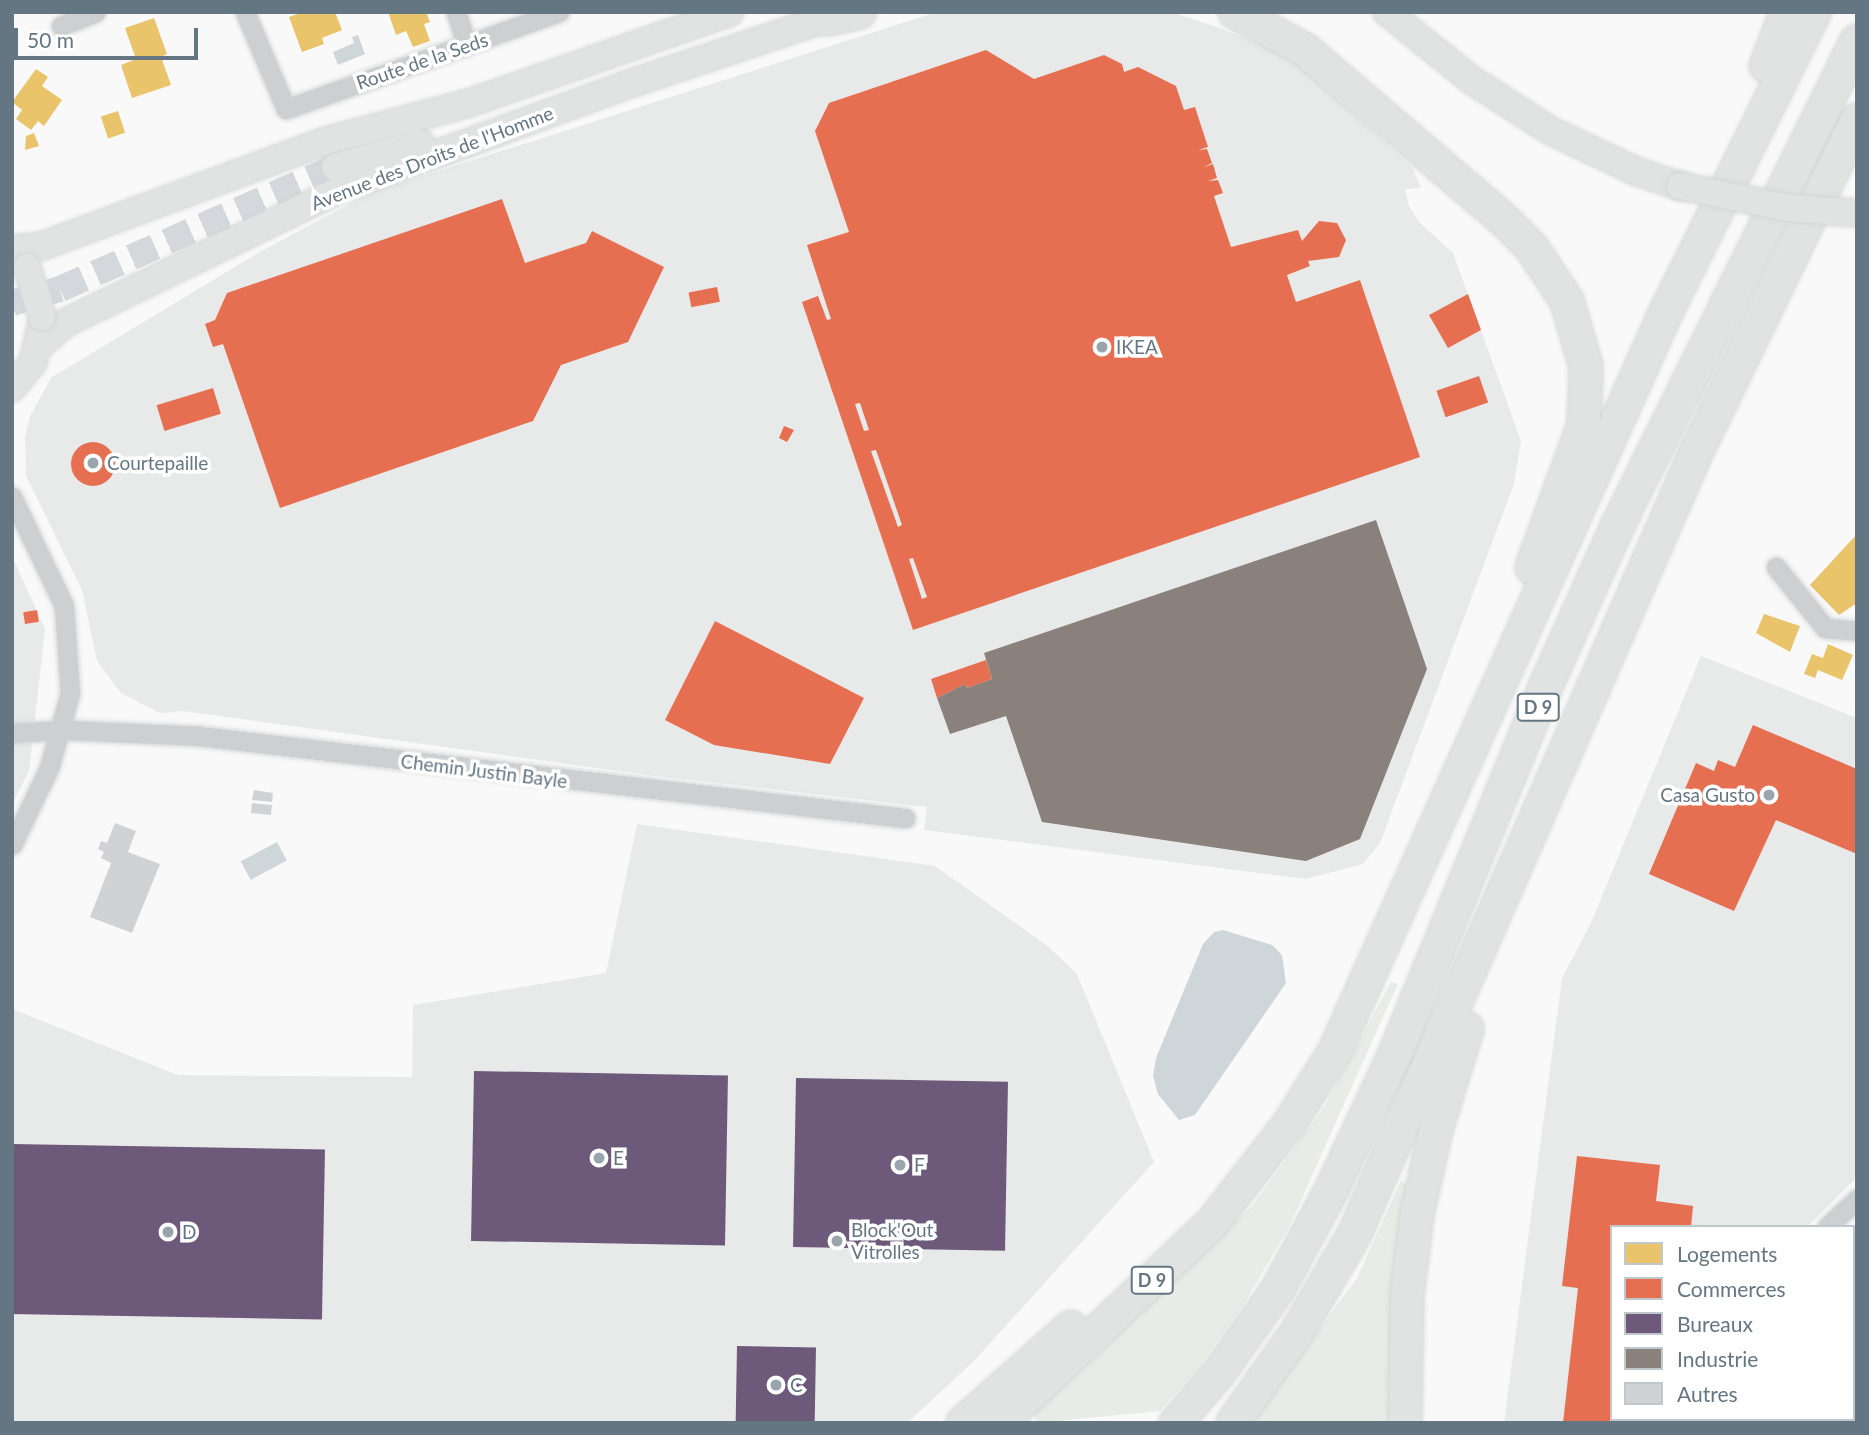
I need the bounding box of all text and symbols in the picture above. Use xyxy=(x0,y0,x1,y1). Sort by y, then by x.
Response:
scale bar xyxy=(18,14,201,58)
text: 50 m xyxy=(27,27,74,52)
street label: Route de la Seds xyxy=(353,28,491,94)
street label: Avenue des Droits de l'Homme xyxy=(308,101,556,215)
place label: IKEA xyxy=(1116,336,1158,358)
marker: IKEA xyxy=(1094,339,1110,355)
place label: Courtepaille xyxy=(107,452,208,474)
marker: Courtepaille xyxy=(85,455,101,471)
road number: D 9 xyxy=(1515,692,1561,722)
street label: Chemin Justin Bayle xyxy=(399,749,569,793)
place label: Casa Gusto xyxy=(1660,784,1755,806)
marker: Casa Gusto xyxy=(1761,787,1777,803)
place label: E xyxy=(613,1147,624,1169)
marker: E xyxy=(591,1150,607,1166)
place label: F xyxy=(914,1154,925,1176)
marker: F xyxy=(892,1157,908,1173)
place label: Block'Out Vitrolles xyxy=(851,1219,933,1263)
place label: D xyxy=(182,1221,196,1243)
marker: D xyxy=(160,1224,176,1240)
legend xyxy=(1610,1225,1855,1421)
marker: Block'Out Vitrolles xyxy=(829,1233,845,1249)
text: Logements xyxy=(1677,1241,1777,1266)
road number: D 9 xyxy=(1129,1266,1175,1294)
text: Commerces xyxy=(1677,1276,1786,1301)
text: Bureaux xyxy=(1677,1311,1753,1336)
text: Industrie xyxy=(1677,1346,1758,1371)
place label: C xyxy=(790,1374,803,1396)
marker: C xyxy=(768,1377,784,1393)
text: Autres xyxy=(1677,1381,1738,1406)

